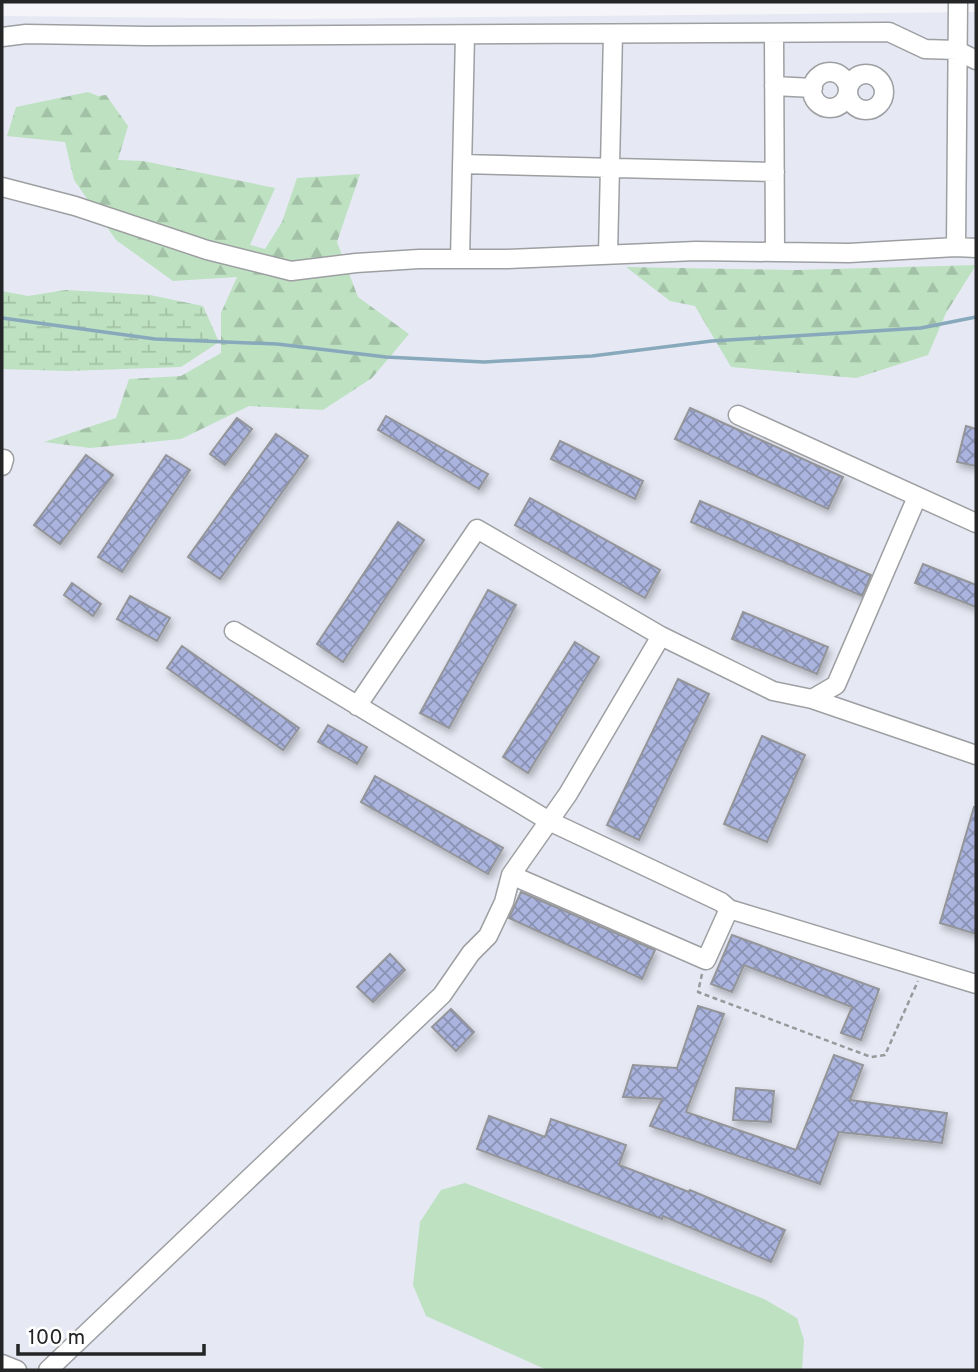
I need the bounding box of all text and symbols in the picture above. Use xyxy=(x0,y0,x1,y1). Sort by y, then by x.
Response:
scale bar xyxy=(18,1312,203,1356)
text: 100 m xyxy=(28,1325,85,1352)

